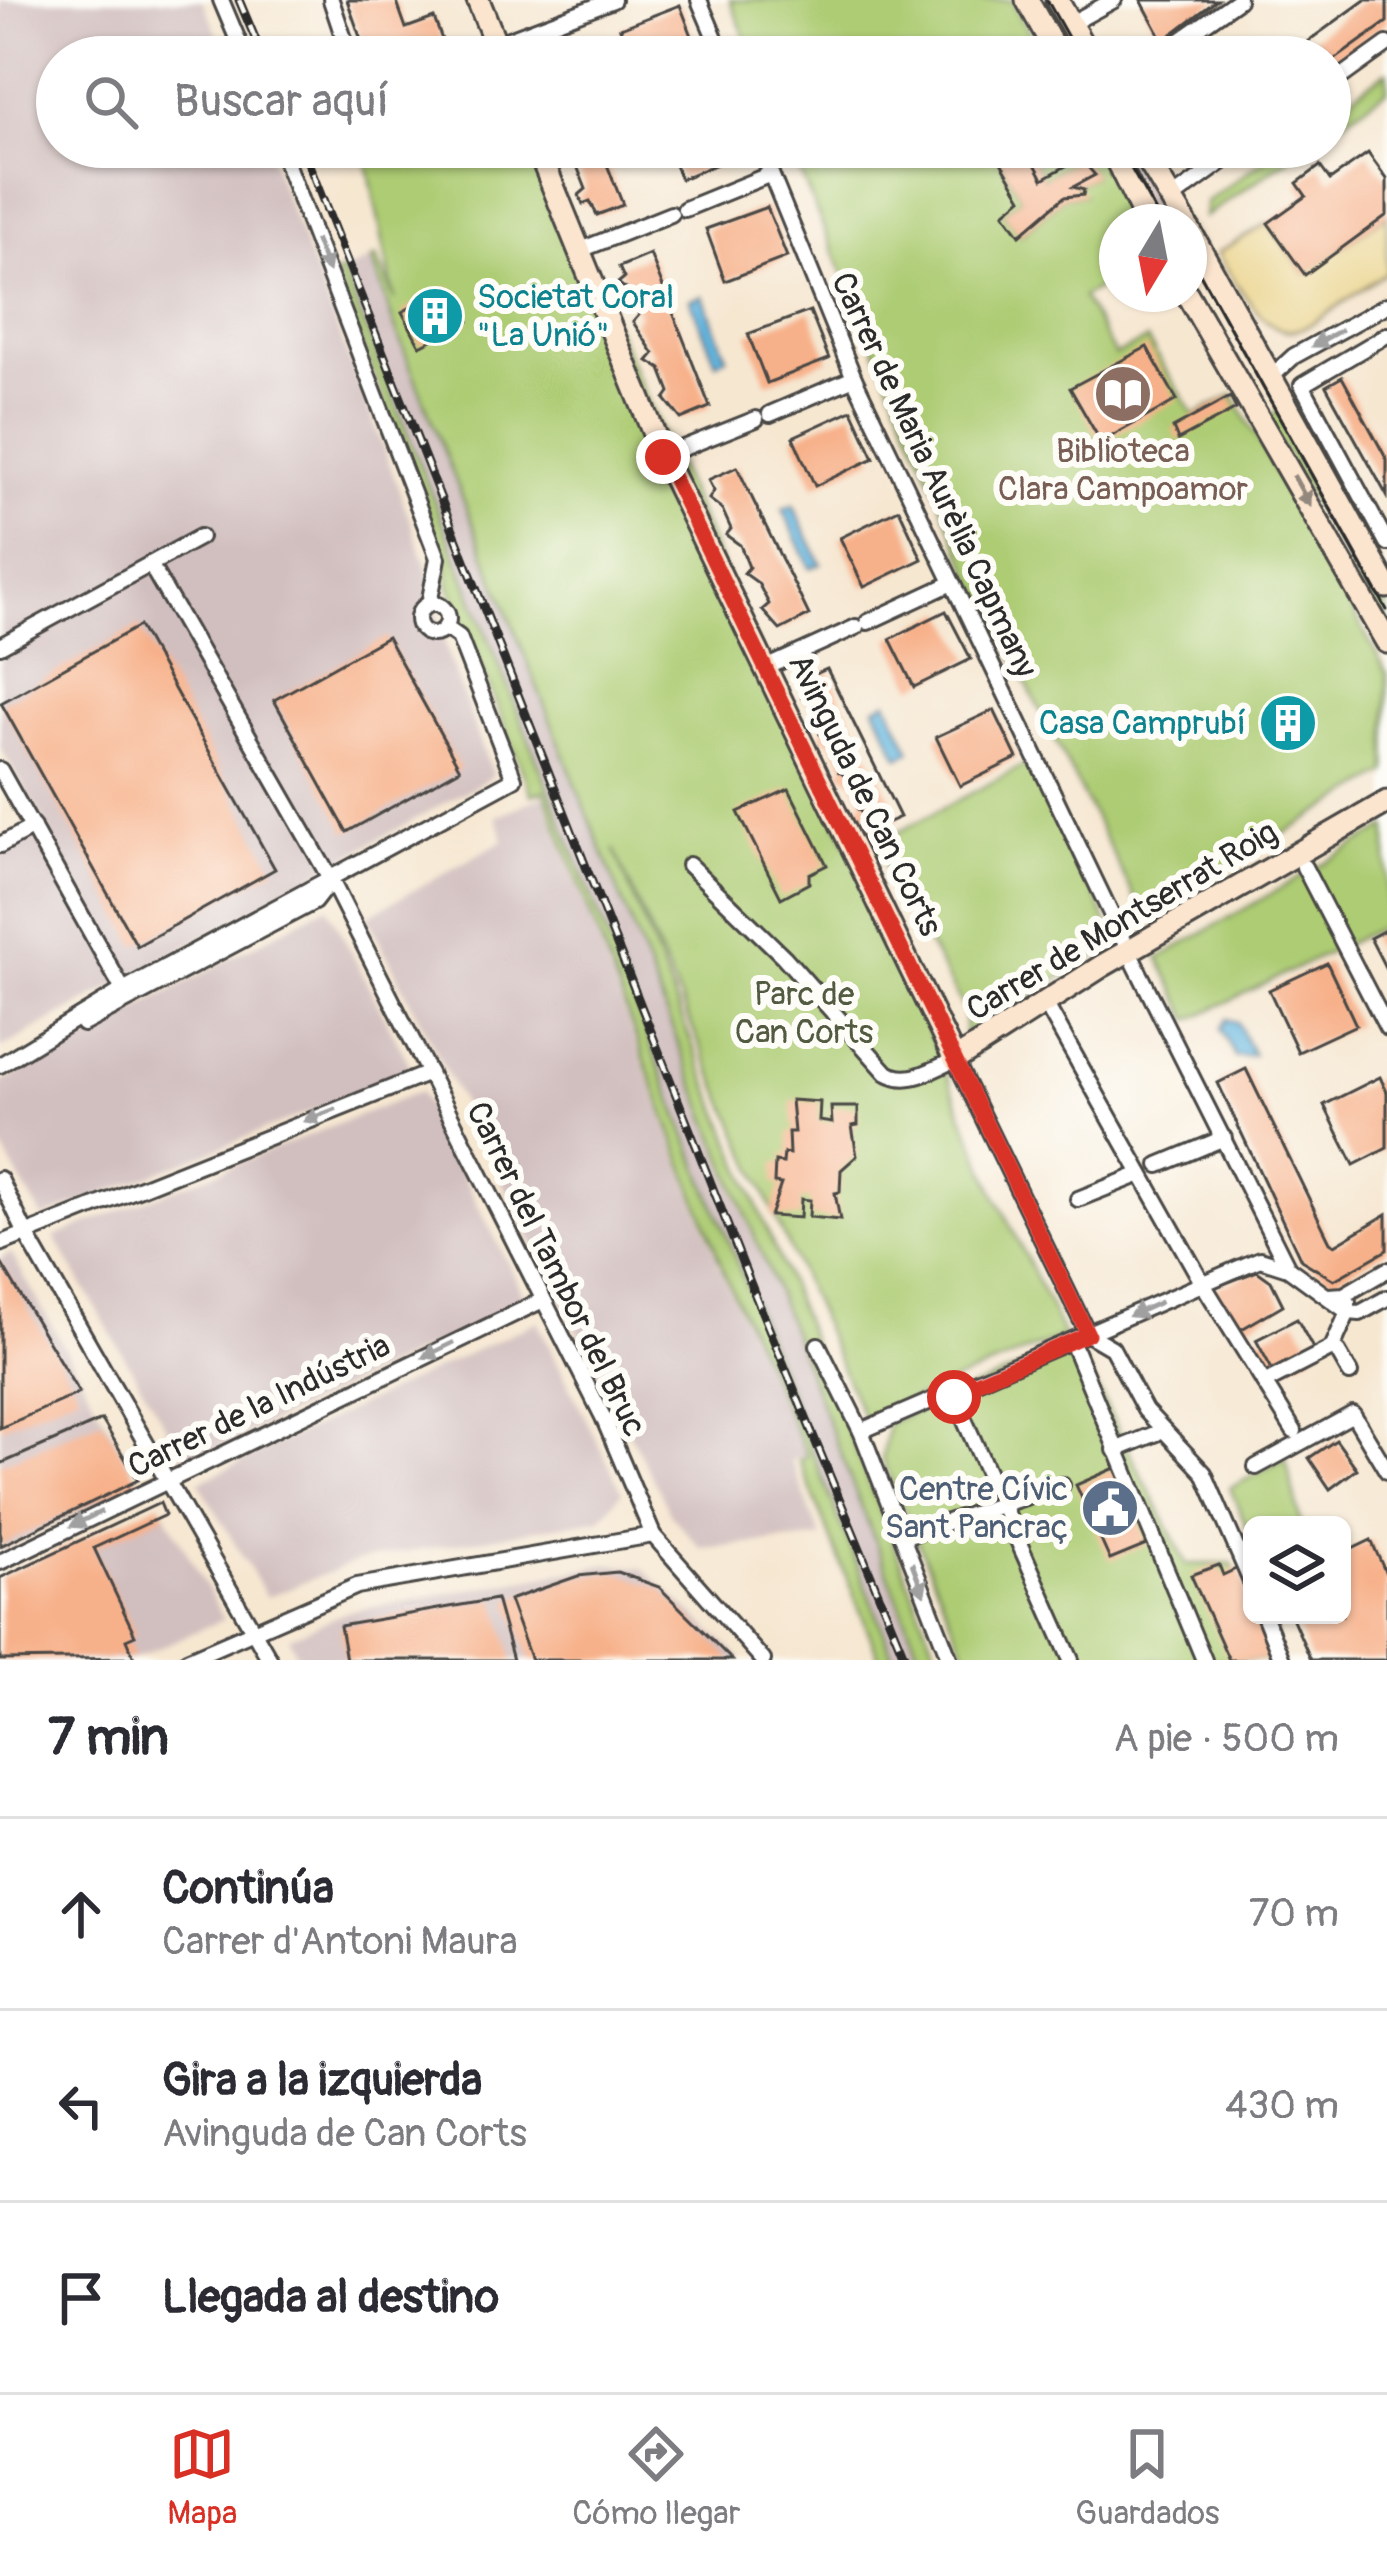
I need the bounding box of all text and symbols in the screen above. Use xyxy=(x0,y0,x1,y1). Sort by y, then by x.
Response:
search box xyxy=(36,36,1351,168)
icon: search xyxy=(78,69,144,135)
text: Buscar aquí xyxy=(174,74,389,130)
north arrow xyxy=(1099,204,1207,312)
one-way arrow xyxy=(314,239,333,275)
street label: Carrer de Maria Aurèlia Capmany xyxy=(822,266,1046,684)
place label: Societat Coral "La Unió" xyxy=(477,277,674,356)
building icon: Societat Coral "La Unió" xyxy=(404,285,466,347)
one-way arrow xyxy=(1309,327,1344,348)
library icon: Biblioteca Clara Campoamor xyxy=(1092,363,1154,425)
route end xyxy=(636,430,690,484)
place label: Biblioteca Clara Campoamor xyxy=(998,431,1248,510)
one-way arrow xyxy=(1291,474,1312,508)
street label: Avinguda de Can Corts xyxy=(779,647,951,943)
building icon: Casa Camprubí xyxy=(1257,692,1319,754)
place label: Casa Camprubí xyxy=(1039,703,1246,744)
street label: Carrer de Montserrat Roig xyxy=(959,812,1285,1030)
park label: Parc de Can Corts xyxy=(735,974,873,1053)
street label: Carrer del Tambor del Bruc xyxy=(457,1095,655,1443)
one-way arrow xyxy=(302,1106,338,1125)
one-way arrow xyxy=(1128,1299,1163,1319)
street label: Carrer de la Indústria xyxy=(121,1325,397,1487)
one-way arrow xyxy=(420,1340,455,1360)
route start xyxy=(927,1370,981,1424)
place label: Centre Cívic Sant Pancraç xyxy=(885,1469,1068,1548)
public building icon: Centre Cívic Sant Pancraç xyxy=(1079,1477,1141,1539)
one-way arrow xyxy=(68,1509,103,1529)
map controls xyxy=(1243,1516,1351,1624)
button: layers xyxy=(1243,1516,1351,1624)
one-way arrow xyxy=(910,1562,929,1598)
text: 7 min xyxy=(48,1706,169,1770)
text: A pie · 500 m xyxy=(1114,1714,1339,1763)
text: Continúa xyxy=(162,1861,334,1917)
icon: ahead xyxy=(48,1881,114,1947)
text: 70 m xyxy=(1249,1889,1339,1938)
text: Carrer d'Antoni Maura xyxy=(162,1917,518,1966)
text: Gira a la izquierda xyxy=(162,2053,482,2109)
icon: left xyxy=(48,2073,114,2139)
text: 430 m xyxy=(1225,2081,1339,2130)
text: Avinguda de Can Corts xyxy=(162,2109,527,2158)
icon: arrive xyxy=(48,2265,114,2331)
text: Llegada al destino xyxy=(162,2270,499,2326)
tab: Mapa xyxy=(167,2421,237,2534)
tab: Cómo llegar xyxy=(572,2421,740,2534)
tab: Guardados xyxy=(1075,2421,1220,2534)

